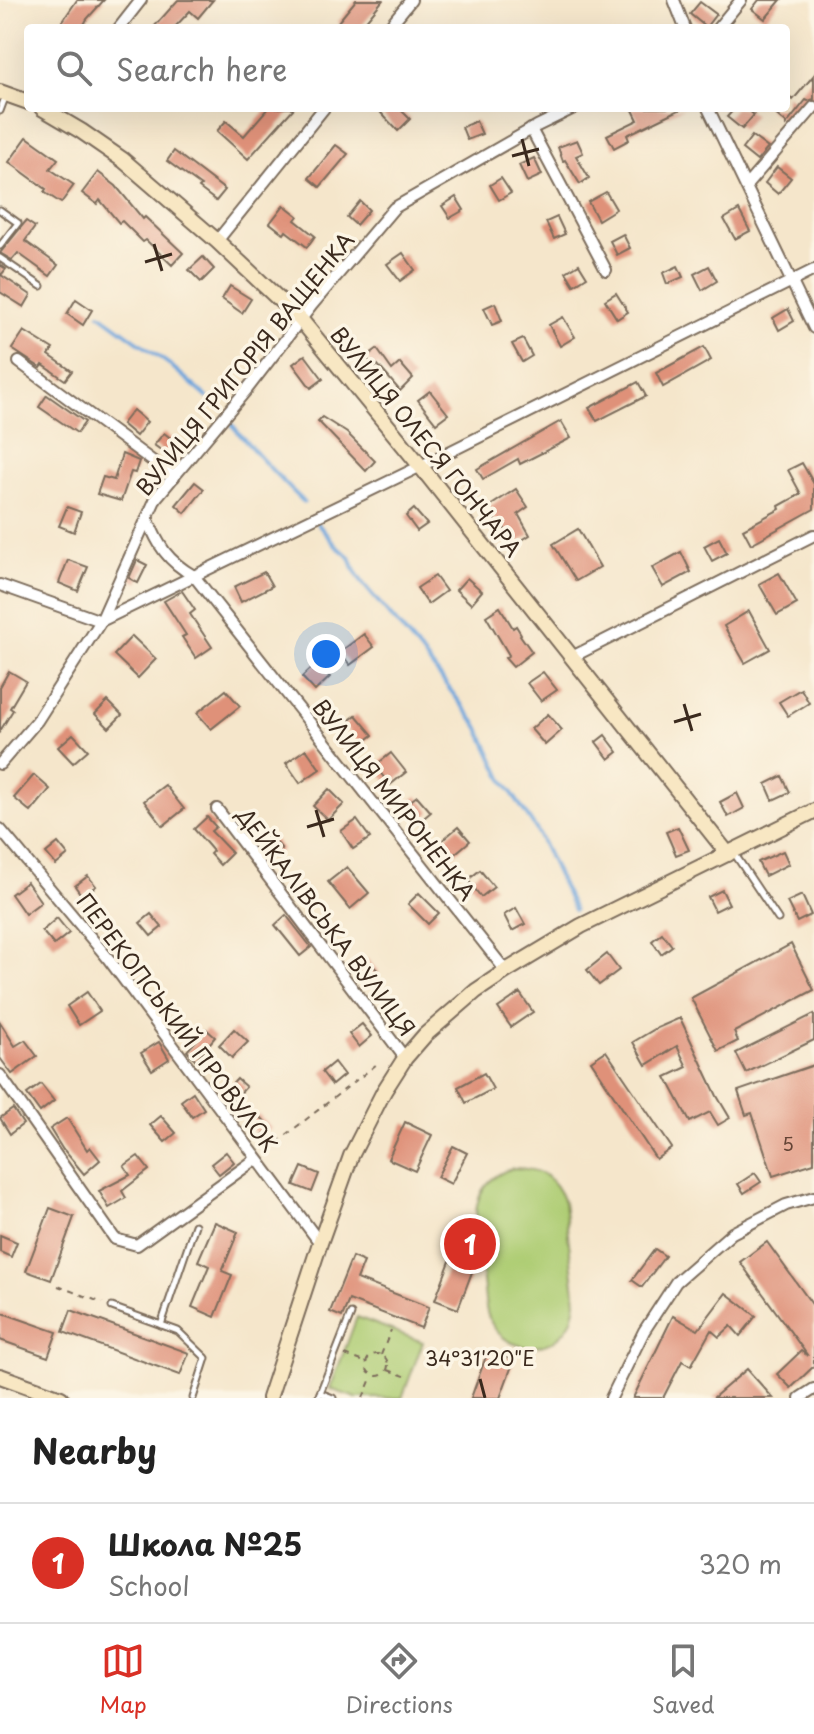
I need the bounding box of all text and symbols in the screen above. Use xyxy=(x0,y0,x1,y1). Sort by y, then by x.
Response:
search box xyxy=(24,24,790,112)
icon: search xyxy=(52,46,96,90)
text: Search here xyxy=(116,46,288,91)
street label: ВУЛИЦЯ ГРИГОРІЯ ВАЩЕНКА xyxy=(127,224,361,502)
street label: ВУЛИЦЯ ОЛЕСЯ ГОНЧАРА xyxy=(324,319,530,563)
your location xyxy=(306,634,346,674)
street label: ВУЛИЦЯ МИРОНЕНКА xyxy=(306,691,484,907)
street label: ДЕЙКАЛІВСЬКА ВУЛИЦЯ xyxy=(229,799,424,1042)
street label: ПЕРЕКОПСЬКИЙ ПРОВУЛОК xyxy=(70,886,286,1158)
house number: 5 xyxy=(782,1130,794,1157)
pin: 1 xyxy=(444,1214,496,1274)
text: 34°31'20"E xyxy=(425,1343,535,1373)
text: Nearby xyxy=(32,1424,157,1476)
text: Школа №25 xyxy=(108,1521,302,1566)
text: 1 xyxy=(52,1544,64,1583)
text: 320 m xyxy=(698,1544,782,1583)
text: School xyxy=(108,1566,190,1605)
tab: Map xyxy=(100,1639,147,1720)
tab: Directions xyxy=(346,1639,453,1720)
tab: Saved xyxy=(652,1639,714,1720)

